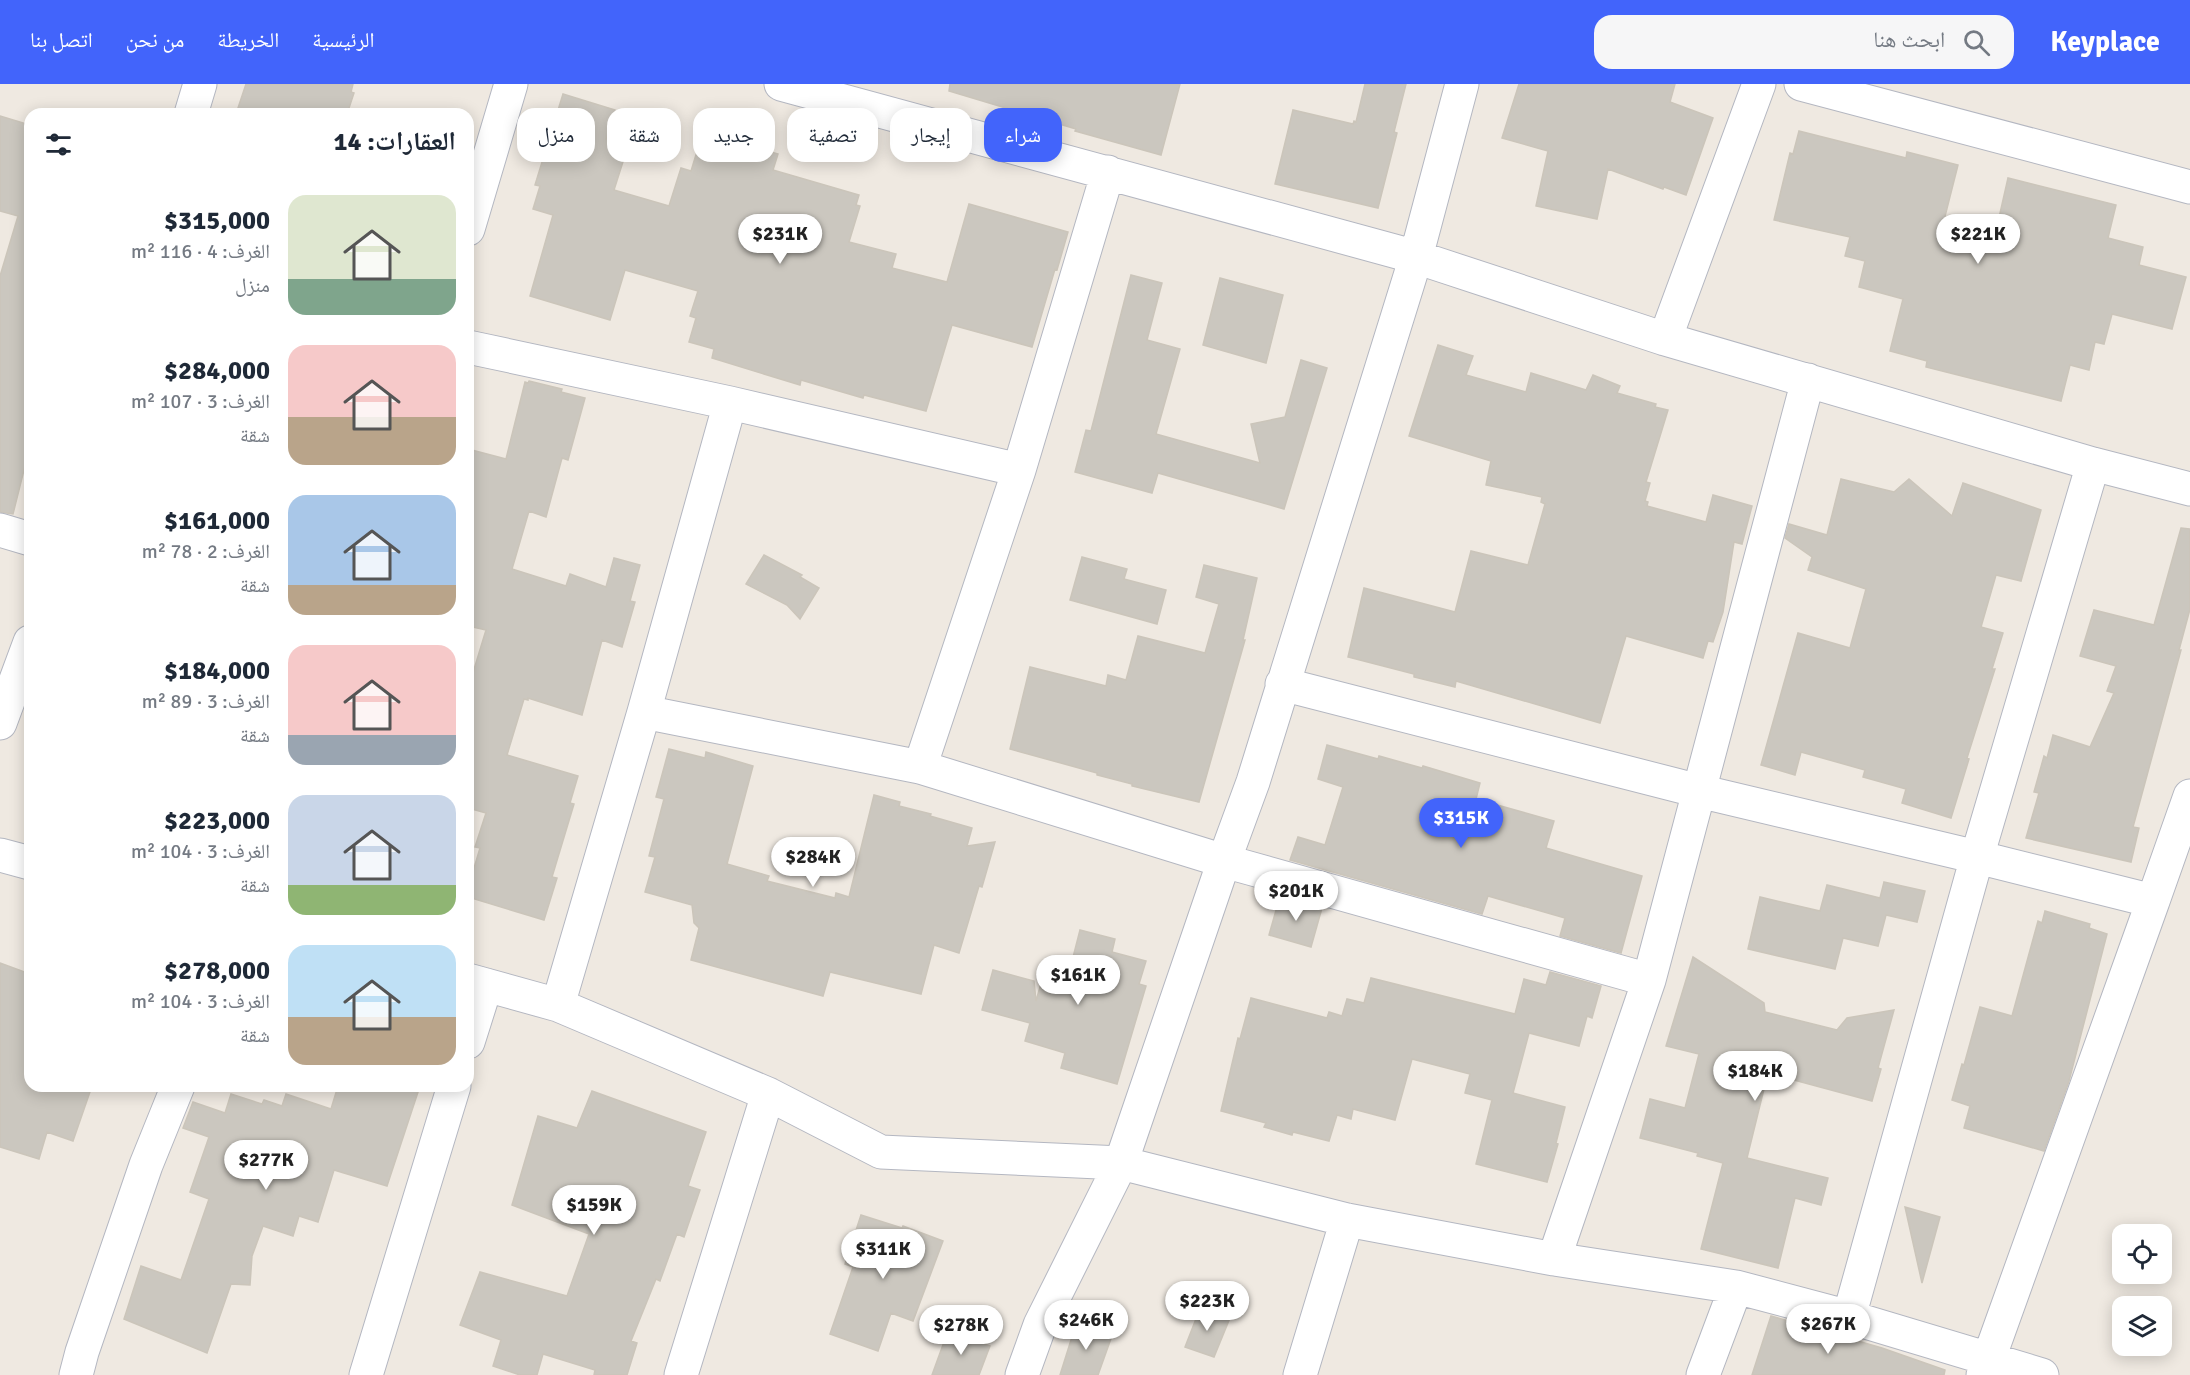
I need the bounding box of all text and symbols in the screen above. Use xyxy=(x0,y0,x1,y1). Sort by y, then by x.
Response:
search box xyxy=(1594,15,2014,69)
text: Keyplace xyxy=(2050,25,2160,59)
text: ابحث هنا xyxy=(1873,26,1945,53)
icon: search xyxy=(1960,26,1993,59)
text: اتصل بنا xyxy=(30,27,93,53)
text: من نحن xyxy=(126,27,184,53)
text: الخريطة xyxy=(217,27,279,53)
text: الرئيسية xyxy=(312,27,374,53)
chip: منزل xyxy=(517,108,595,162)
chip: شقة xyxy=(607,108,681,162)
chip: جديد xyxy=(693,108,775,162)
chip: تصفية xyxy=(787,108,878,162)
chip: إيجار xyxy=(890,108,972,162)
chip: شراء xyxy=(984,108,1062,162)
text: العقارات: 14 xyxy=(334,126,456,158)
icon: filters xyxy=(42,128,75,161)
text: $315,000 xyxy=(164,205,270,237)
pin: $231K xyxy=(738,214,822,265)
pin: $221K xyxy=(1936,214,2020,265)
icon: home xyxy=(336,219,408,291)
text: $231K xyxy=(752,221,808,246)
text: $221K xyxy=(1950,221,2006,246)
text: الغرف: 4 · 116 m² xyxy=(131,239,270,264)
text: منزل xyxy=(235,273,270,298)
text: $284,000 xyxy=(164,355,270,387)
icon: home xyxy=(336,369,408,441)
text: الغرف: 3 · 107 m² xyxy=(131,389,270,414)
text: شقة xyxy=(240,423,270,448)
text: $161,000 xyxy=(164,505,270,537)
icon: home xyxy=(336,519,408,591)
text: الغرف: 2 · 78 m² xyxy=(142,539,270,564)
text: شقة xyxy=(240,573,270,598)
text: $184,000 xyxy=(164,655,270,687)
icon: home xyxy=(336,669,408,741)
text: الغرف: 3 · 89 m² xyxy=(142,689,270,714)
text: شقة xyxy=(240,723,270,748)
pin: $315K xyxy=(1419,798,1503,849)
text: $223,000 xyxy=(164,805,270,837)
text: $315K xyxy=(1433,805,1489,830)
icon: home xyxy=(336,819,408,891)
pin: $284K xyxy=(771,837,855,888)
text: الغرف: 3 · 104 m² xyxy=(131,839,270,864)
text: $284K xyxy=(785,844,841,869)
pin: $201K xyxy=(1254,871,1338,922)
text: شقة xyxy=(240,873,270,898)
text: $201K xyxy=(1268,878,1324,903)
text: $278,000 xyxy=(164,955,270,987)
pin: $161K xyxy=(1036,955,1120,1006)
text: $161K xyxy=(1050,962,1106,987)
icon: home xyxy=(336,969,408,1041)
text: الغرف: 3 · 104 m² xyxy=(131,989,270,1014)
text: شقة xyxy=(240,1023,270,1048)
pin: $184K xyxy=(1713,1051,1797,1102)
text: $184K xyxy=(1727,1058,1783,1083)
pin: $277K xyxy=(224,1140,308,1191)
text: $277K xyxy=(238,1147,294,1172)
pin: $159K xyxy=(552,1185,636,1236)
text: $159K xyxy=(566,1192,622,1217)
map controls xyxy=(2112,1224,2172,1356)
button: locate xyxy=(2112,1224,2172,1284)
pin: $311K xyxy=(841,1229,925,1280)
text: $311K xyxy=(855,1236,911,1261)
pin: $223K xyxy=(1165,1281,1249,1332)
text: $223K xyxy=(1179,1288,1235,1313)
button: layers xyxy=(2112,1296,2172,1356)
pin: $246K xyxy=(1044,1300,1128,1351)
pin: $267K xyxy=(1786,1304,1870,1355)
pin: $278K xyxy=(919,1305,1003,1356)
text: $246K xyxy=(1058,1307,1114,1332)
text: $267K xyxy=(1800,1311,1856,1336)
text: $278K xyxy=(933,1312,989,1337)

